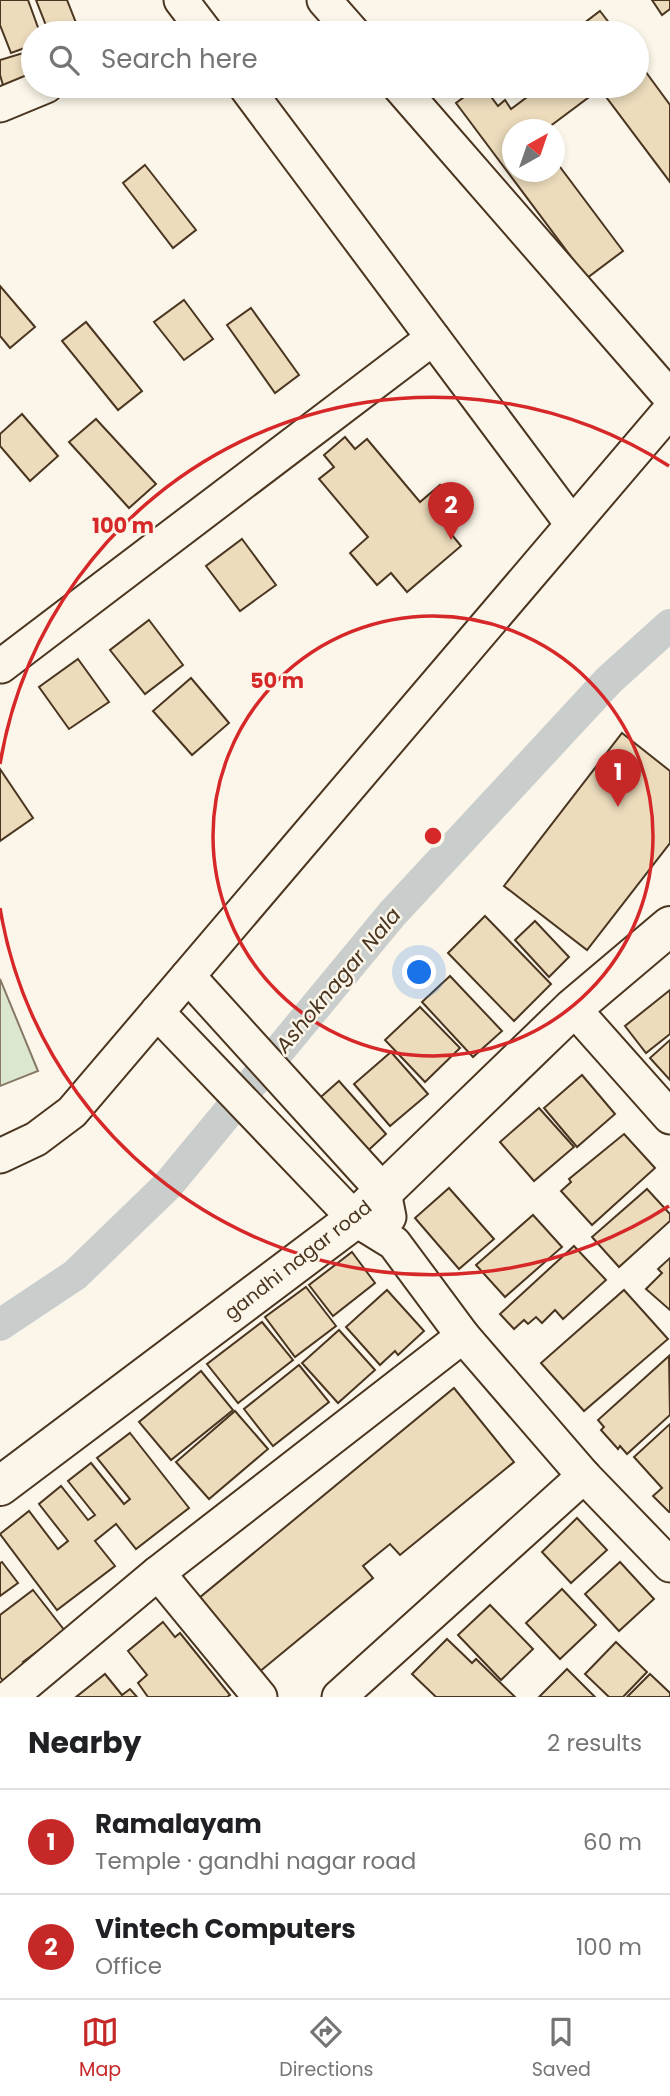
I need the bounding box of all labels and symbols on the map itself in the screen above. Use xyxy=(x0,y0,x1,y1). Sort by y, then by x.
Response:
north arrow xyxy=(502,119,565,182)
pin: 2 xyxy=(428,482,474,540)
text: 100 m xyxy=(92,511,154,540)
text: 50 m xyxy=(250,666,304,695)
pin: 1 xyxy=(595,749,641,807)
centre of rings xyxy=(421,824,445,848)
water label: Ashoknagar Nala xyxy=(268,901,407,1060)
your location xyxy=(402,955,436,989)
street label: gandhi nagar road xyxy=(219,1194,377,1326)

